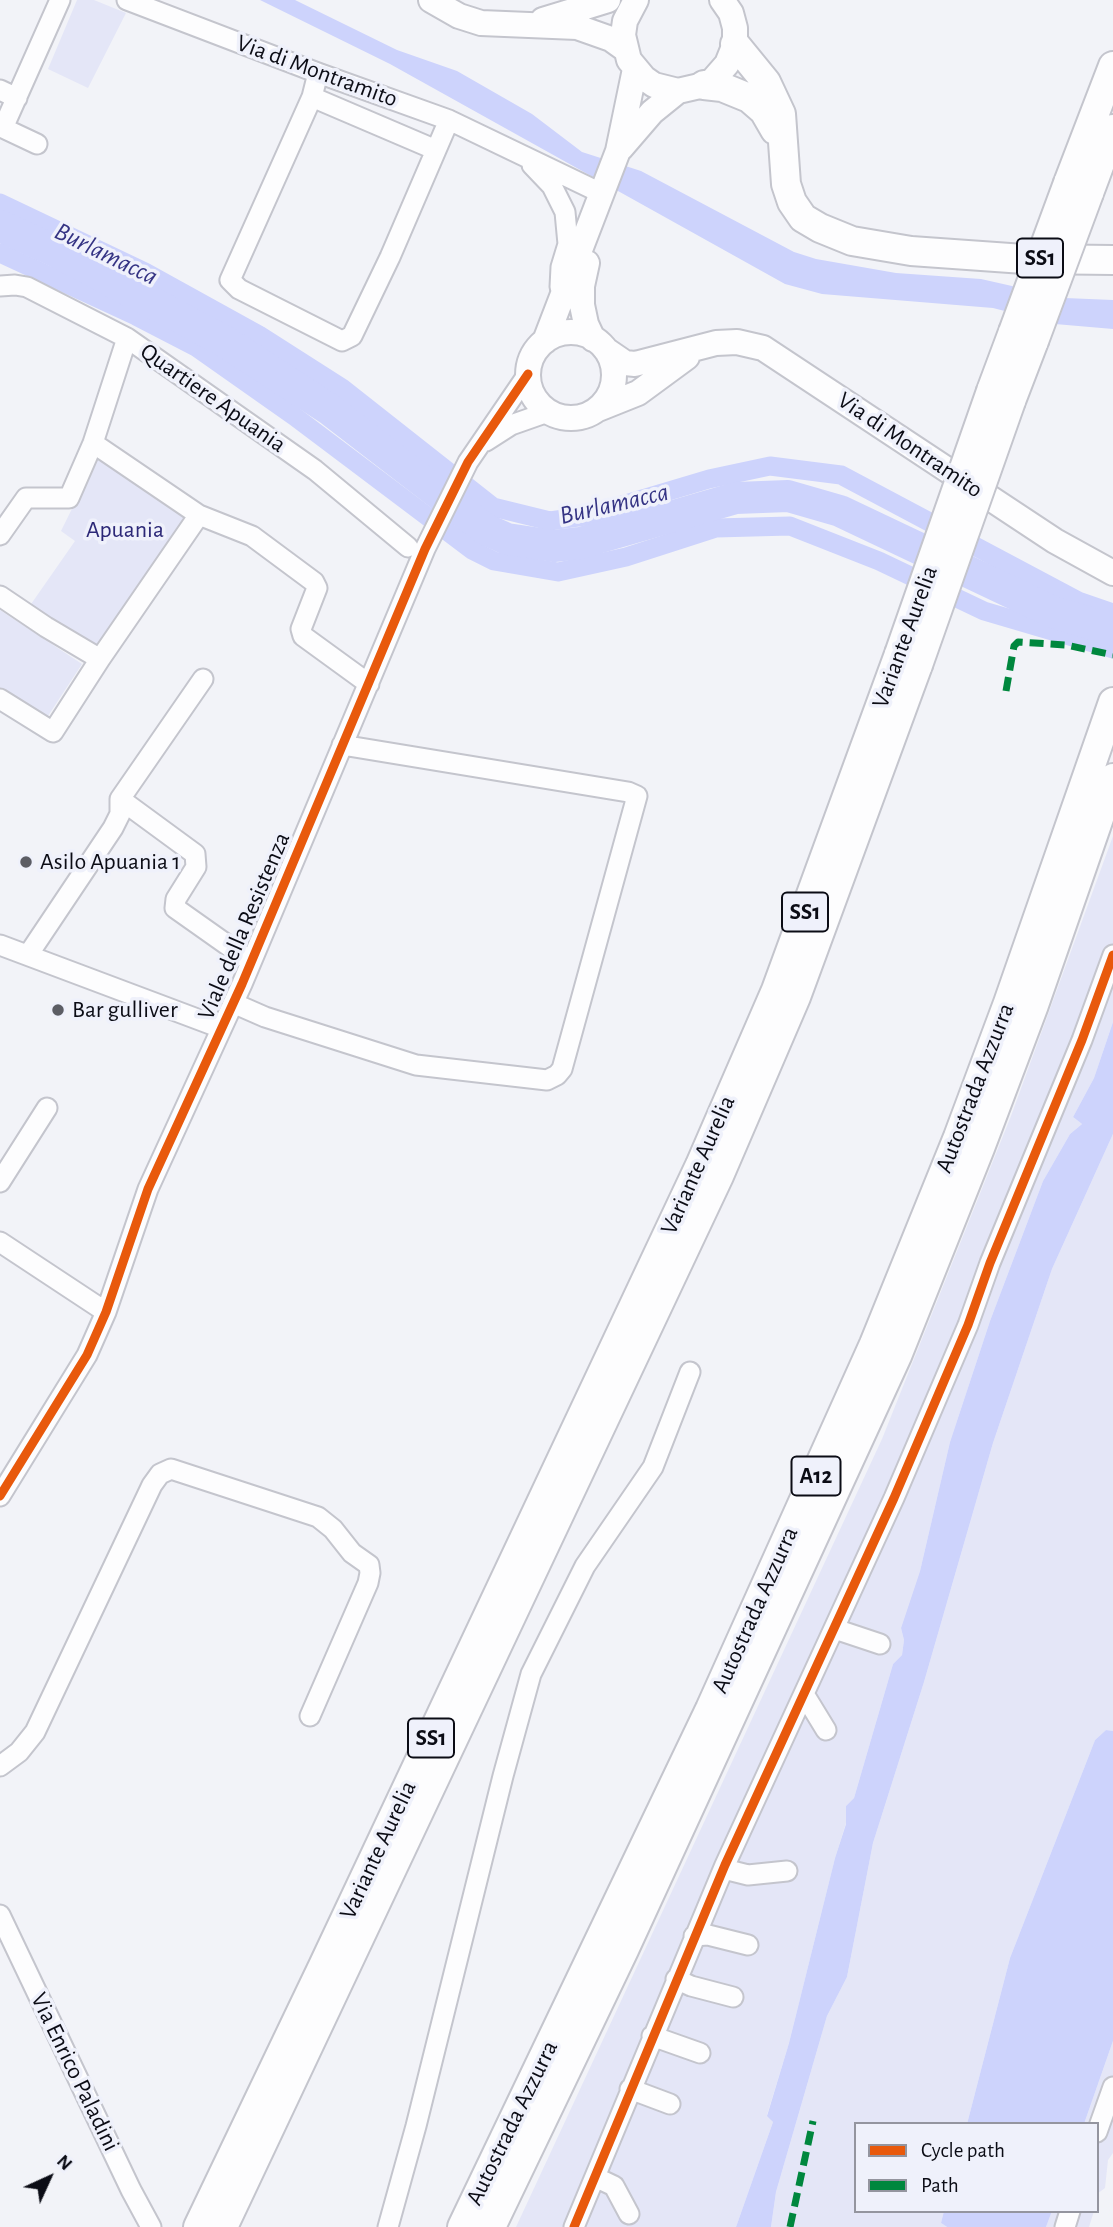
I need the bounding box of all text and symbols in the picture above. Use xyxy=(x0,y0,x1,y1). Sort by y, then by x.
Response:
street label: Via di Montramito xyxy=(233,29,401,113)
water label: Burlamacca xyxy=(49,216,163,292)
road number: SS1 xyxy=(1017,238,1063,278)
street label: Quartiere Apuania xyxy=(135,337,291,459)
street label: Via di Montramito xyxy=(832,386,988,504)
water label: Burlamacca xyxy=(556,476,672,532)
park label: Apuania xyxy=(86,516,164,544)
street label: Variante Aurelia xyxy=(866,562,944,712)
street label: Viale della Resistenza xyxy=(192,828,296,1024)
place label: Asilo Apuania 1 xyxy=(40,848,180,876)
marker: Asilo Apuania 1 xyxy=(18,854,34,870)
road number: SS1 xyxy=(782,892,828,931)
place label: Bar gulliver xyxy=(72,996,178,1024)
street label: Autostrada Azzurra xyxy=(929,999,1021,1177)
marker: Bar gulliver xyxy=(50,1002,66,1018)
street label: Variante Aurelia xyxy=(654,1091,742,1239)
road number: A12 xyxy=(792,1456,840,1496)
street label: Autostrada Azzurra xyxy=(705,1522,805,1698)
road number: SS1 xyxy=(408,1718,454,1758)
street label: Variante Aurelia xyxy=(333,1776,423,1924)
street label: Via Enrico Paladini xyxy=(24,1988,126,2156)
street label: Autostrada Azzurra xyxy=(460,2036,564,2210)
legend xyxy=(854,2122,1099,2213)
text: Cycle path xyxy=(921,2140,1005,2161)
north arrow xyxy=(14,2143,84,2213)
text: N xyxy=(53,2151,76,2174)
text: Path xyxy=(921,2175,959,2196)

